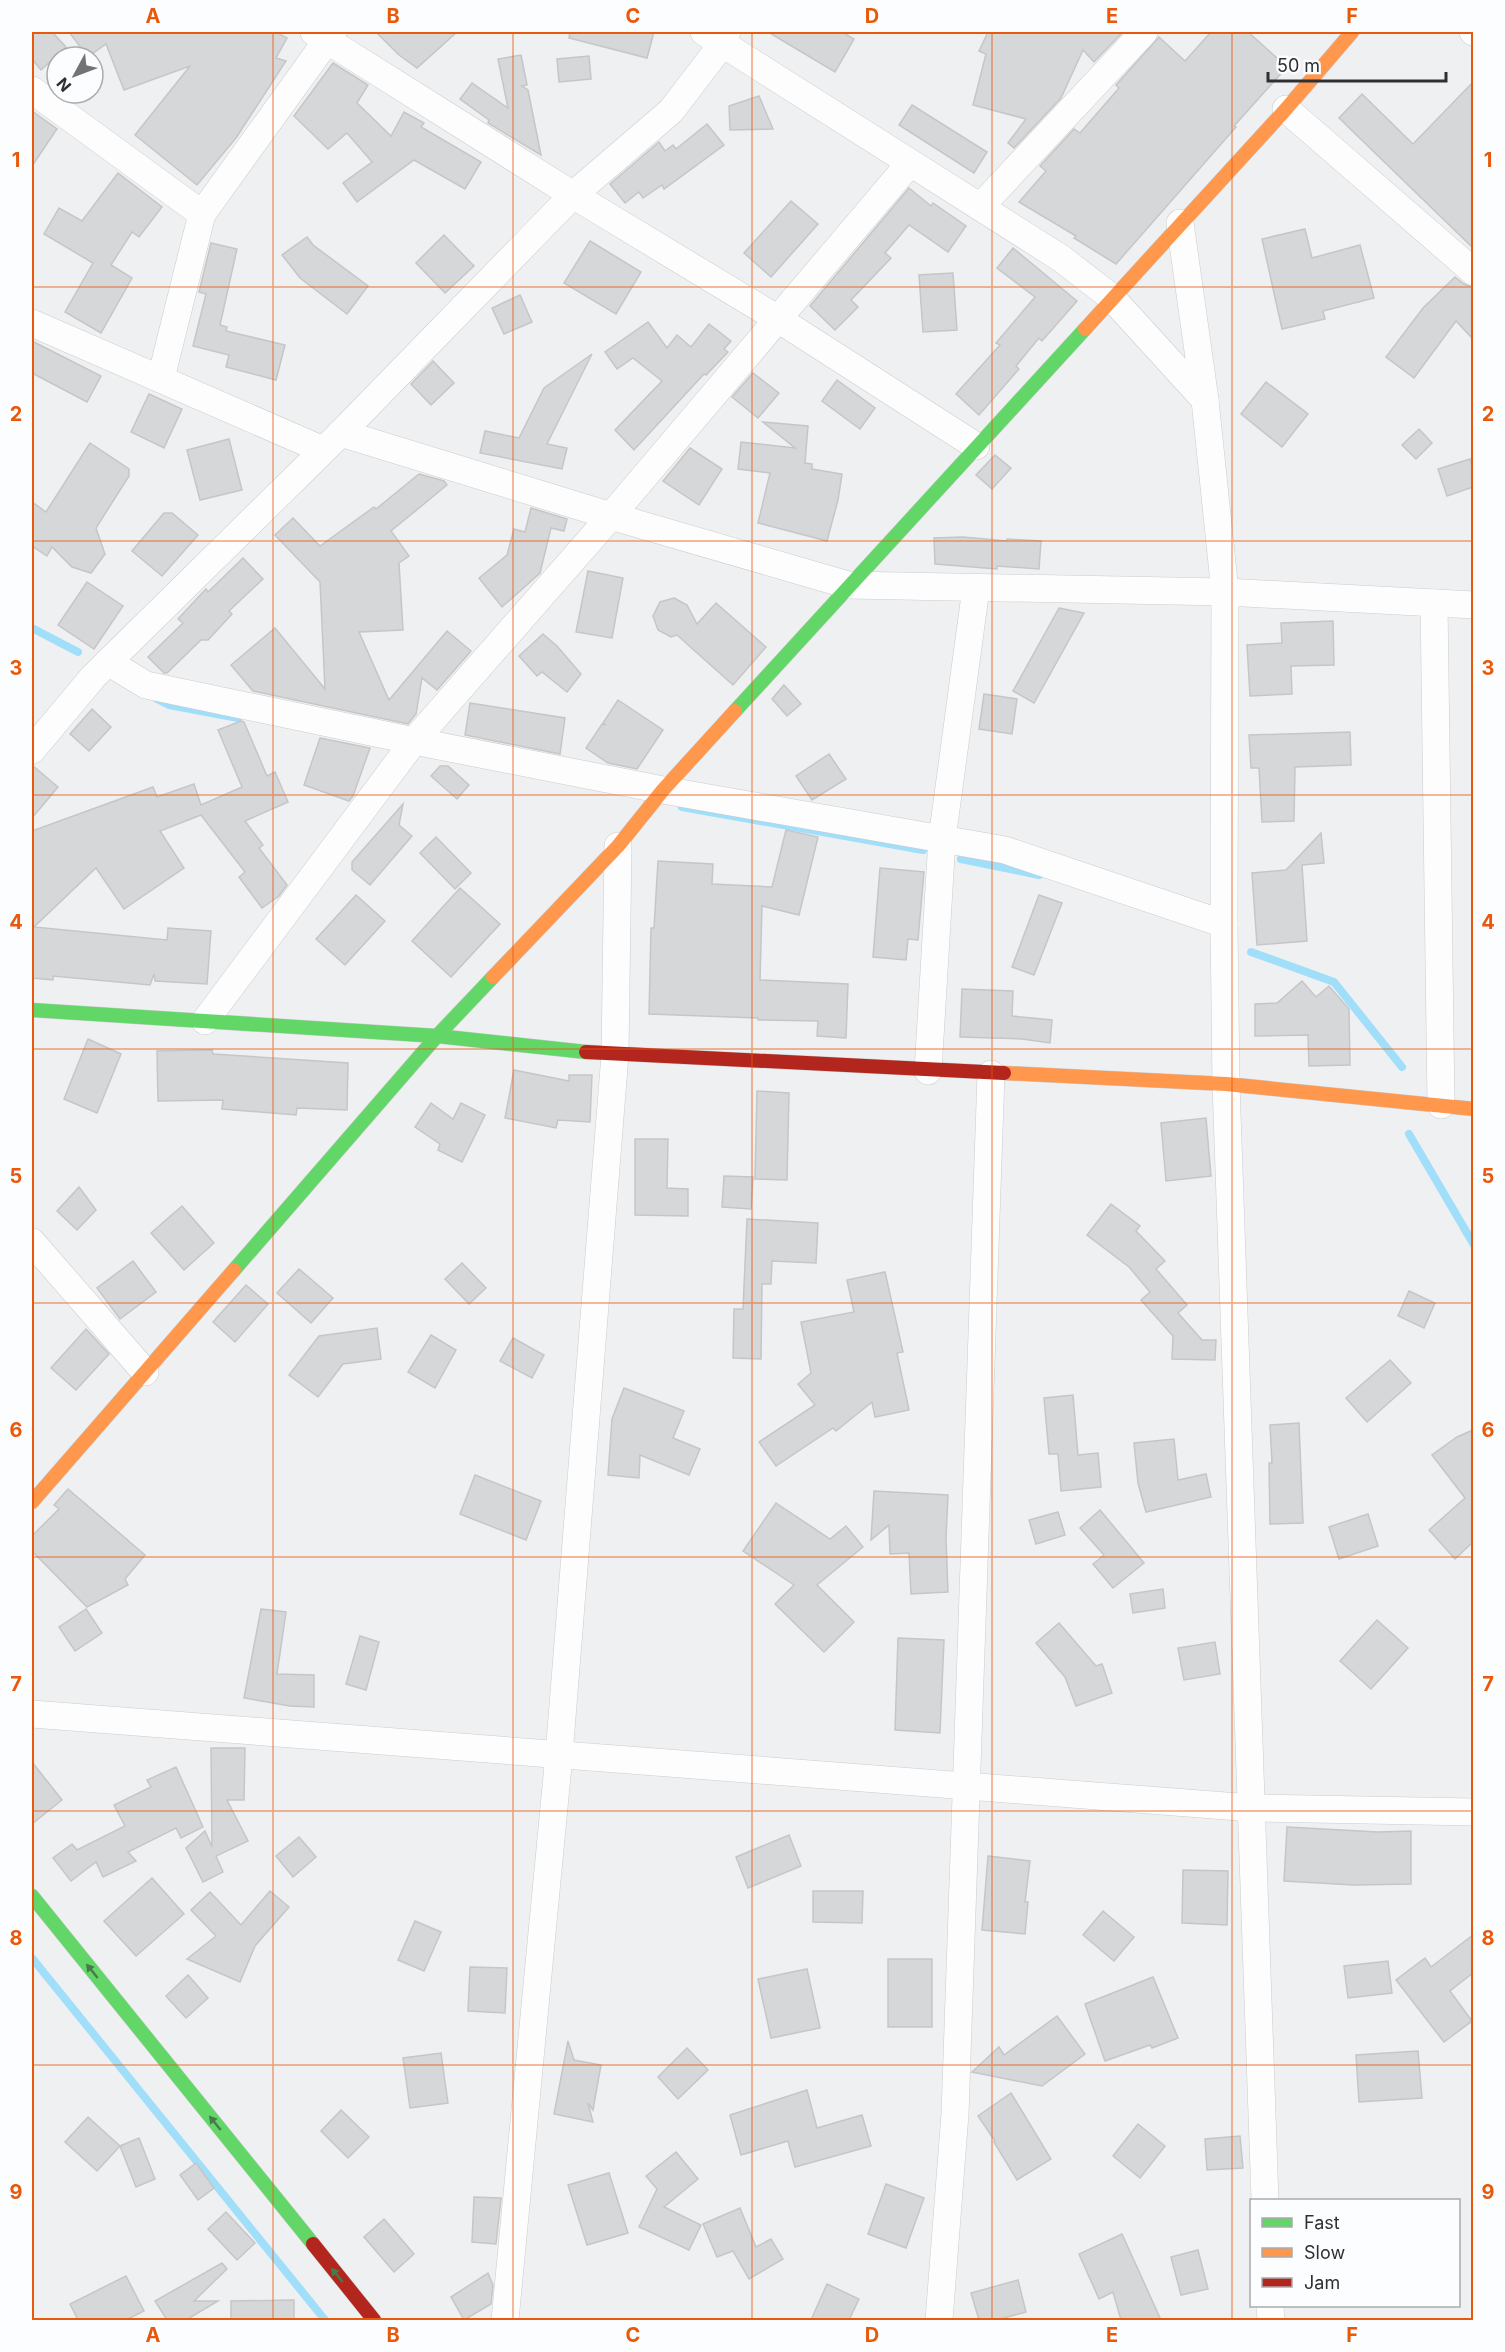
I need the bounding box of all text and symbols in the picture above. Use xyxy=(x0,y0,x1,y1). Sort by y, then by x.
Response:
text: A xyxy=(146,4,161,28)
text: B xyxy=(386,4,400,28)
text: C xyxy=(626,4,640,28)
text: D xyxy=(865,4,879,28)
text: E xyxy=(1106,4,1118,28)
text: F xyxy=(1346,4,1358,28)
north arrow xyxy=(45,45,105,105)
scale bar xyxy=(1268,45,1446,83)
text: 50 m xyxy=(1277,55,1320,76)
text: N xyxy=(52,74,75,96)
text: 1 xyxy=(12,148,20,172)
text: 1 xyxy=(1484,148,1492,172)
text: 2 xyxy=(10,402,22,426)
text: 2 xyxy=(1482,402,1494,426)
text: 3 xyxy=(10,656,22,680)
text: 3 xyxy=(1482,656,1494,680)
text: 4 xyxy=(9,910,23,934)
text: 4 xyxy=(1481,910,1495,934)
text: 5 xyxy=(10,1164,22,1188)
text: 5 xyxy=(1482,1164,1494,1188)
text: 6 xyxy=(10,1418,23,1442)
text: 6 xyxy=(1482,1418,1495,1442)
text: 7 xyxy=(10,1672,22,1696)
text: 7 xyxy=(1482,1672,1494,1696)
text: 8 xyxy=(9,1926,23,1950)
text: 8 xyxy=(1481,1926,1495,1950)
one-way arrow xyxy=(87,1964,99,1979)
one-way arrow xyxy=(208,2115,221,2131)
text: 9 xyxy=(10,2180,23,2204)
text: 9 xyxy=(1482,2180,1495,2204)
legend xyxy=(1250,2199,1460,2307)
text: Fast xyxy=(1304,2212,1340,2233)
text: Slow xyxy=(1304,2242,1345,2263)
one-way arrow xyxy=(331,2268,344,2283)
text: Jam xyxy=(1304,2272,1340,2293)
text: A xyxy=(146,2323,161,2347)
text: B xyxy=(386,2323,400,2347)
text: C xyxy=(626,2323,640,2347)
text: D xyxy=(865,2323,879,2347)
text: E xyxy=(1106,2323,1118,2347)
text: F xyxy=(1346,2323,1358,2347)

